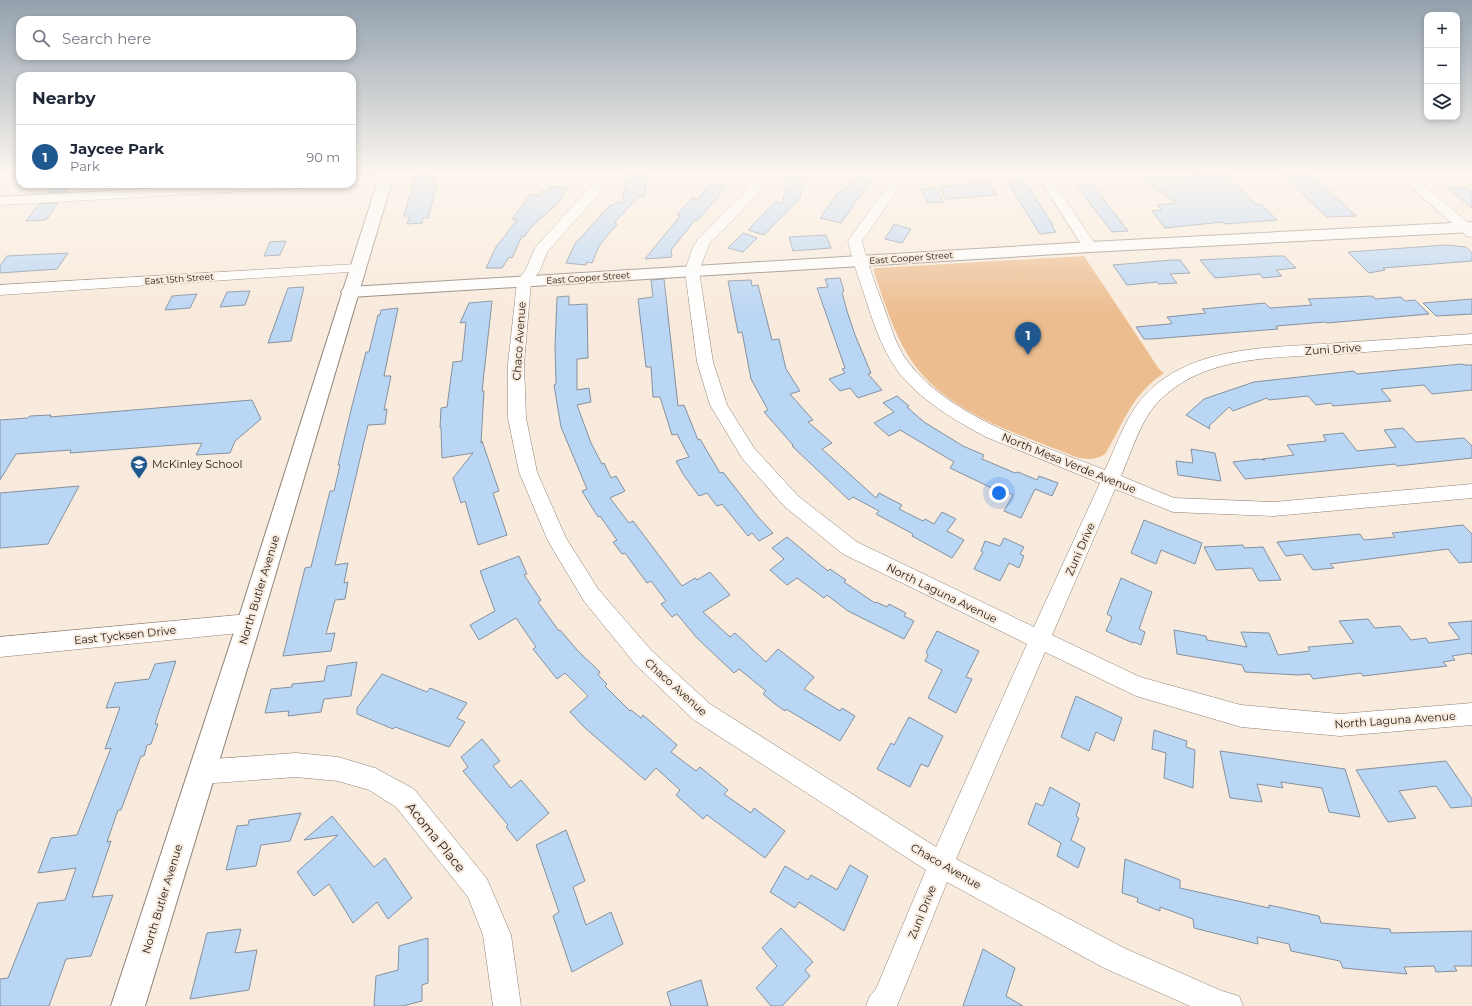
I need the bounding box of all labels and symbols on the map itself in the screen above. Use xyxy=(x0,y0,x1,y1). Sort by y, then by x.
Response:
street label: East Cooper Street xyxy=(869,249,954,266)
street label: East Cooper Street xyxy=(546,269,631,286)
street label: East 15th Street xyxy=(144,271,214,286)
street label: Chaco Avenue xyxy=(509,301,529,381)
pin: 1 xyxy=(1015,322,1041,355)
street label: Zuni Drive xyxy=(1304,340,1362,358)
street label: North Mesa Verde Avenue xyxy=(1000,430,1139,497)
school or university icon: McKinley School xyxy=(129,454,149,479)
place label: McKinley School xyxy=(152,457,242,471)
your location xyxy=(989,483,1009,503)
street label: Zuni Drive xyxy=(1062,520,1098,578)
street label: North Butler Avenue xyxy=(236,533,282,646)
street label: North Laguna Avenue xyxy=(884,560,1000,626)
street label: East Tycksen Drive xyxy=(73,623,177,647)
street label: Chaco Avenue xyxy=(642,655,710,719)
street label: North Laguna Avenue xyxy=(1334,709,1456,731)
street label: Acoma Place xyxy=(403,799,469,875)
street label: Chaco Avenue xyxy=(908,840,984,892)
street label: North Butler Avenue xyxy=(139,842,185,955)
street label: Zuni Drive xyxy=(905,883,939,941)

